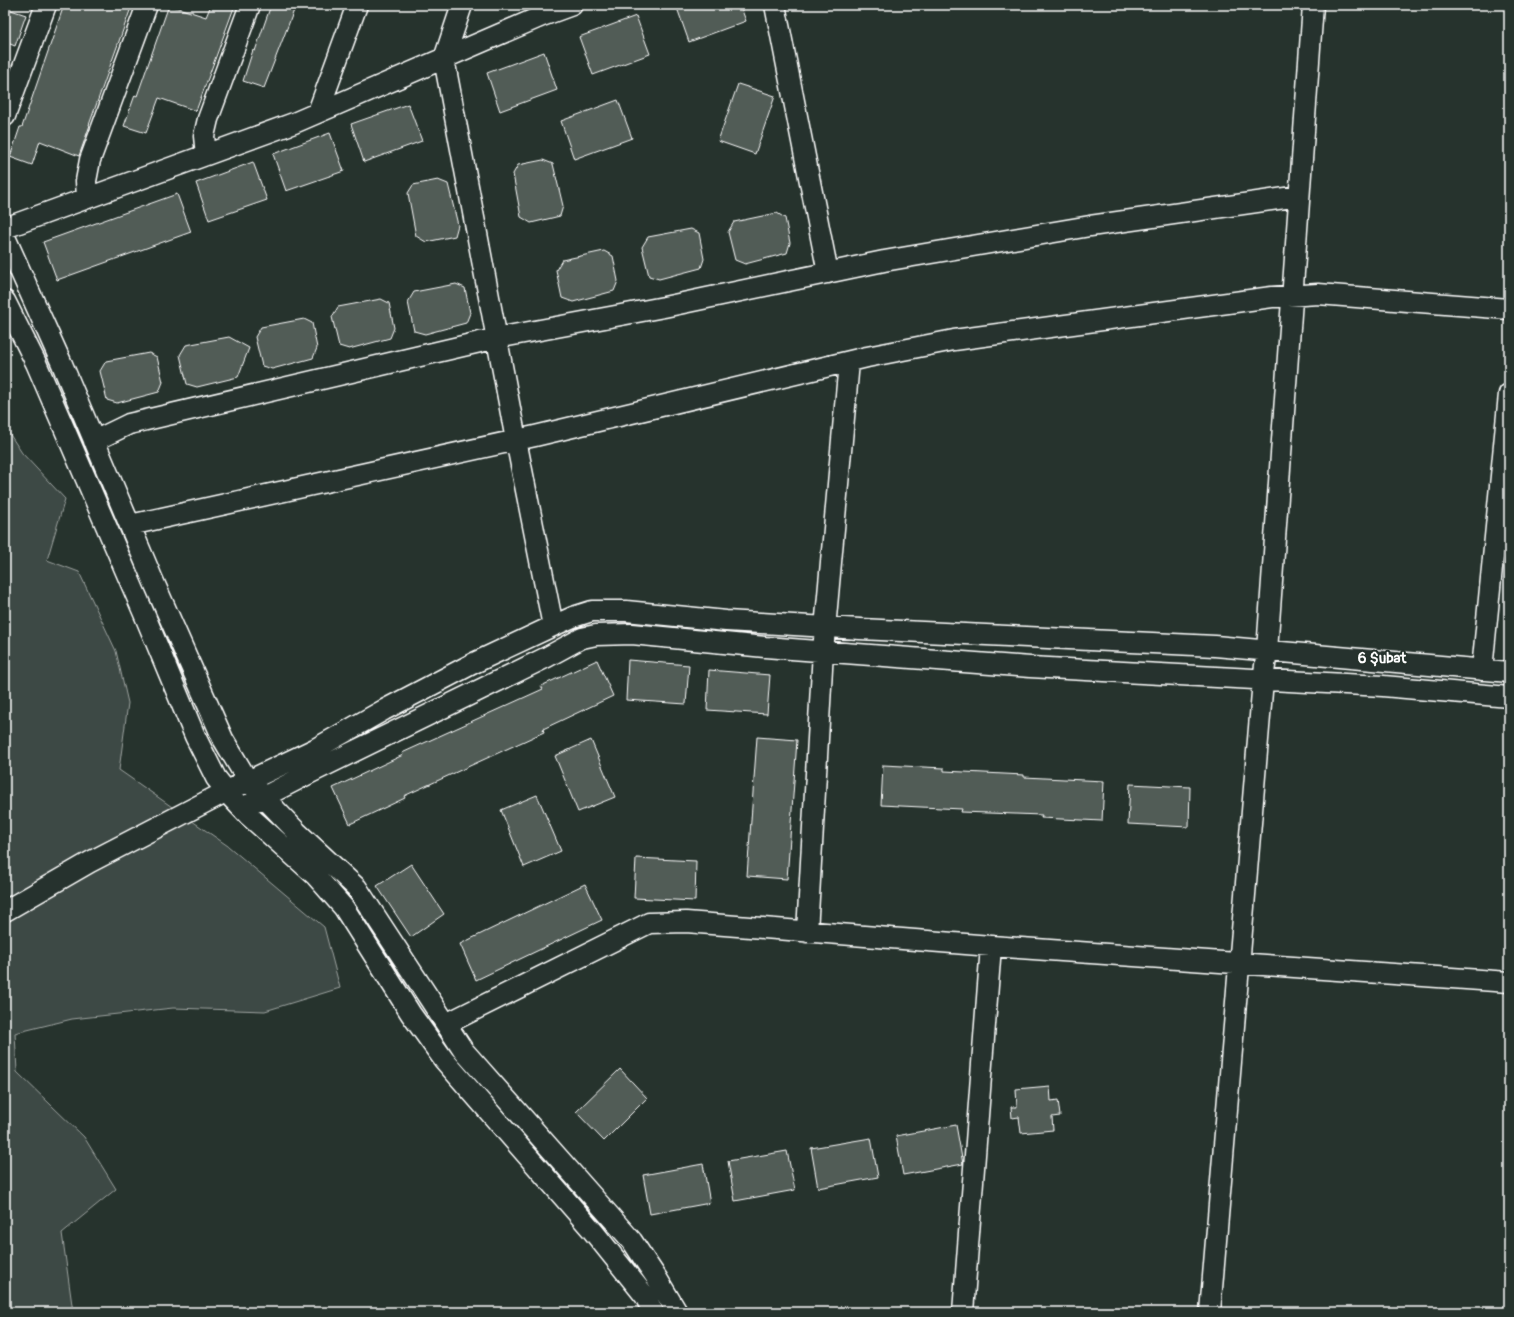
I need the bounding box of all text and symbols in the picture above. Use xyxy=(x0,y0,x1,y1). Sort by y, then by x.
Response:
district label: 6 Şubat xyxy=(1358,649,1407,668)

